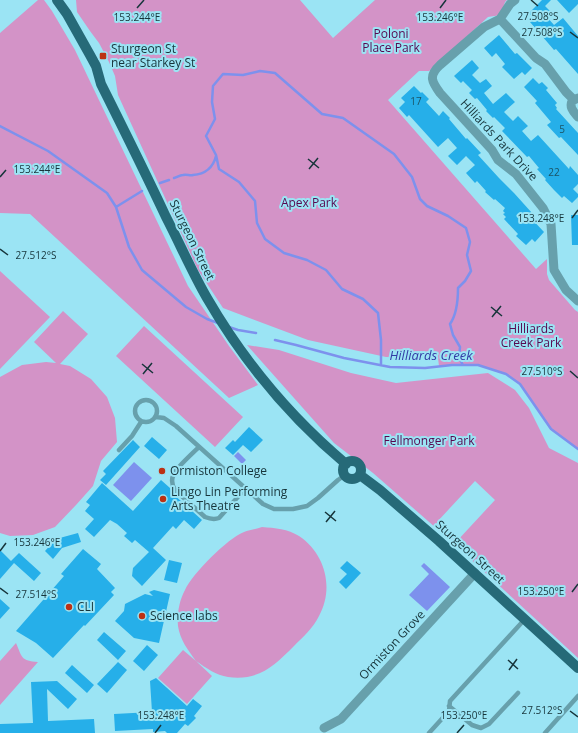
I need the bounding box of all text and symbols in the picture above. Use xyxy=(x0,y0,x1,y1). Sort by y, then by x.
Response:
text: 27.508°S xyxy=(518,9,558,23)
text: 153.244°E xyxy=(114,10,160,24)
text: 153.246°E xyxy=(417,10,463,24)
park label: Poloni Place Park xyxy=(362,25,420,56)
text: 27.508°S xyxy=(522,25,562,39)
place label: Sturgeon St near Starkey St xyxy=(111,40,195,71)
marker: Sturgeon St near Starkey St xyxy=(98,51,108,61)
house number: 17 xyxy=(410,94,422,108)
street label: Hilliards Park Drive xyxy=(457,95,542,185)
house number: 5 xyxy=(559,122,565,136)
text: 153.244°E xyxy=(14,162,60,176)
house number: 22 xyxy=(548,165,560,179)
park label: Apex Park xyxy=(281,194,338,211)
street label: Sturgeon Street xyxy=(166,197,219,283)
text: 153.248°E xyxy=(518,211,564,225)
text: 27.512°S xyxy=(16,248,56,262)
park label: Hilliards Creek Park xyxy=(501,320,562,351)
water label: Hilliards Creek xyxy=(389,346,473,364)
text: 27.510°S xyxy=(522,364,562,378)
park label: Fellmonger Park xyxy=(383,432,475,449)
place label: Ormiston College xyxy=(170,462,267,479)
marker: Ormiston College xyxy=(157,466,167,476)
place label: Lingo Lin Performing Arts Theatre xyxy=(171,483,288,514)
marker: Lingo Lin Performing Arts Theatre xyxy=(158,494,168,504)
street label: Sturgeon Street xyxy=(432,516,509,587)
text: 153.246°E xyxy=(14,535,60,549)
text: 153.250°E xyxy=(518,584,564,598)
text: 27.514°S xyxy=(16,587,56,601)
place label: CLI xyxy=(77,598,94,615)
marker: CLI xyxy=(64,602,74,612)
street label: Ormiston Grove xyxy=(355,606,429,683)
place label: Science labs xyxy=(150,607,218,624)
marker: Science labs xyxy=(137,611,147,621)
text: 27.512°S xyxy=(522,703,562,717)
text: 153.248°E xyxy=(138,708,184,722)
text: 153.250°E xyxy=(441,708,487,722)

